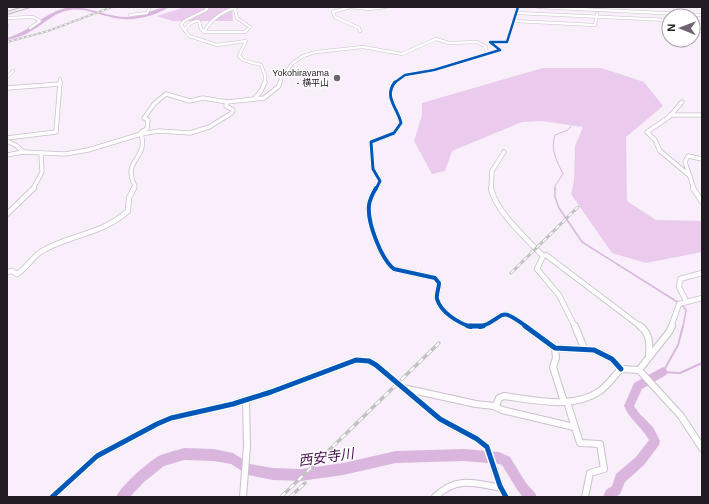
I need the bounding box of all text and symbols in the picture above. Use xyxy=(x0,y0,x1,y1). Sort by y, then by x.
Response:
north arrow xyxy=(661,8,701,48)
text: N xyxy=(665,24,677,32)
place label: Yokohirayama - 横平山 xyxy=(272,68,329,88)
marker: Yokohirayama - 横平山 xyxy=(332,73,342,83)
water label: 西安寺川 xyxy=(297,445,357,469)

